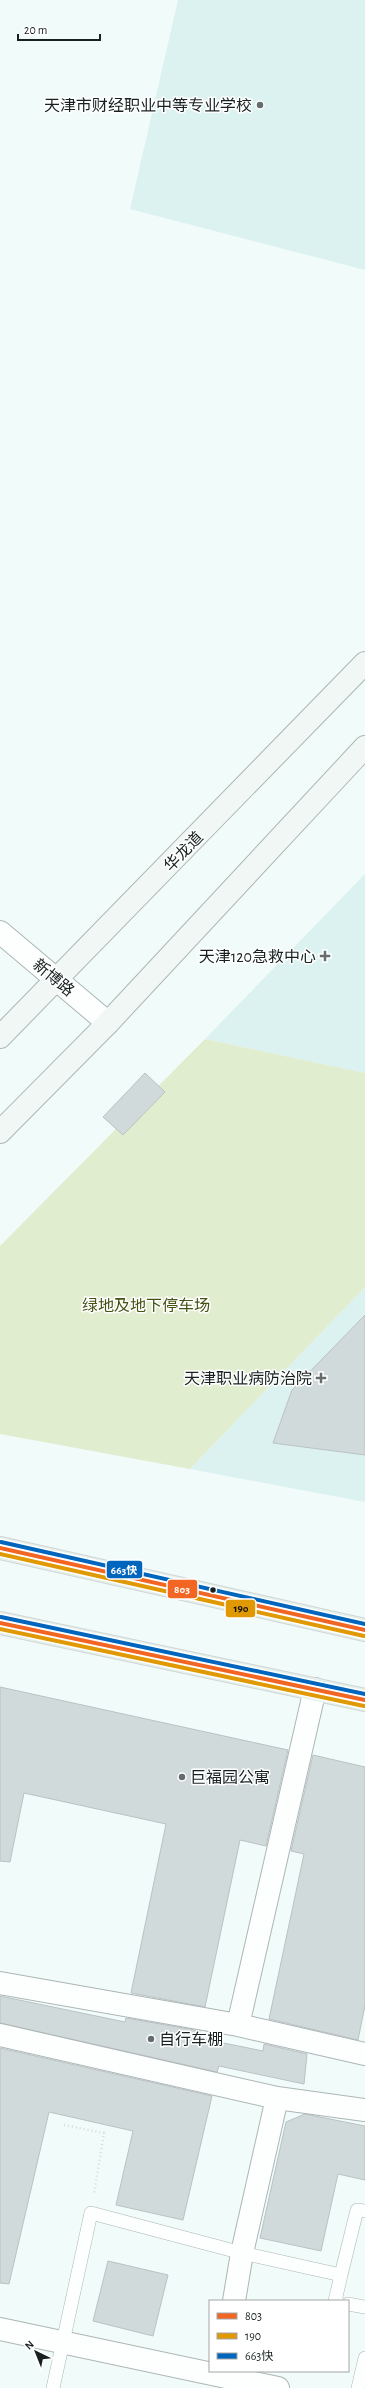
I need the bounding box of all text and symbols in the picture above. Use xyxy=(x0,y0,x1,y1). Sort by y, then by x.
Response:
scale bar xyxy=(18,16,100,42)
text: 20 m xyxy=(24,24,47,36)
place label: 天津市财经职业中等专业学校 xyxy=(44,97,252,114)
marker: 天津市财经职业中等专业学校 xyxy=(255,100,265,110)
street label: 华龙道 xyxy=(161,828,206,875)
place label: 天津120急救中心 xyxy=(199,948,316,965)
marker: 天津120急救中心 xyxy=(319,950,331,962)
street label: 新博路 xyxy=(30,955,78,999)
park label: 绿地及地下停车场 xyxy=(82,1297,210,1314)
place label: 天津职业病防治院 xyxy=(184,1370,312,1387)
marker: 天津职业病防治院 xyxy=(315,1372,327,1384)
line badge: 663快 xyxy=(106,1560,143,1579)
text: 663快 xyxy=(111,1565,137,1576)
line badge: 803 xyxy=(167,1579,198,1599)
text: 803 xyxy=(174,1584,190,1595)
unlabelled marker xyxy=(208,1585,218,1595)
line badge: 190 xyxy=(225,1599,256,1618)
text: 190 xyxy=(233,1603,249,1614)
place label: 巨福园公寓 xyxy=(190,1769,270,1786)
marker: 巨福园公寓 xyxy=(177,1772,187,1782)
place label: 自行车棚 xyxy=(159,2031,223,2048)
marker: 自行车棚 xyxy=(146,2034,156,2044)
legend xyxy=(209,2300,349,2372)
text: 803 xyxy=(245,2310,262,2322)
text: 190 xyxy=(245,2330,261,2342)
north arrow xyxy=(16,2332,56,2372)
text: N xyxy=(23,2338,36,2352)
text: 663快 xyxy=(245,2350,273,2362)

